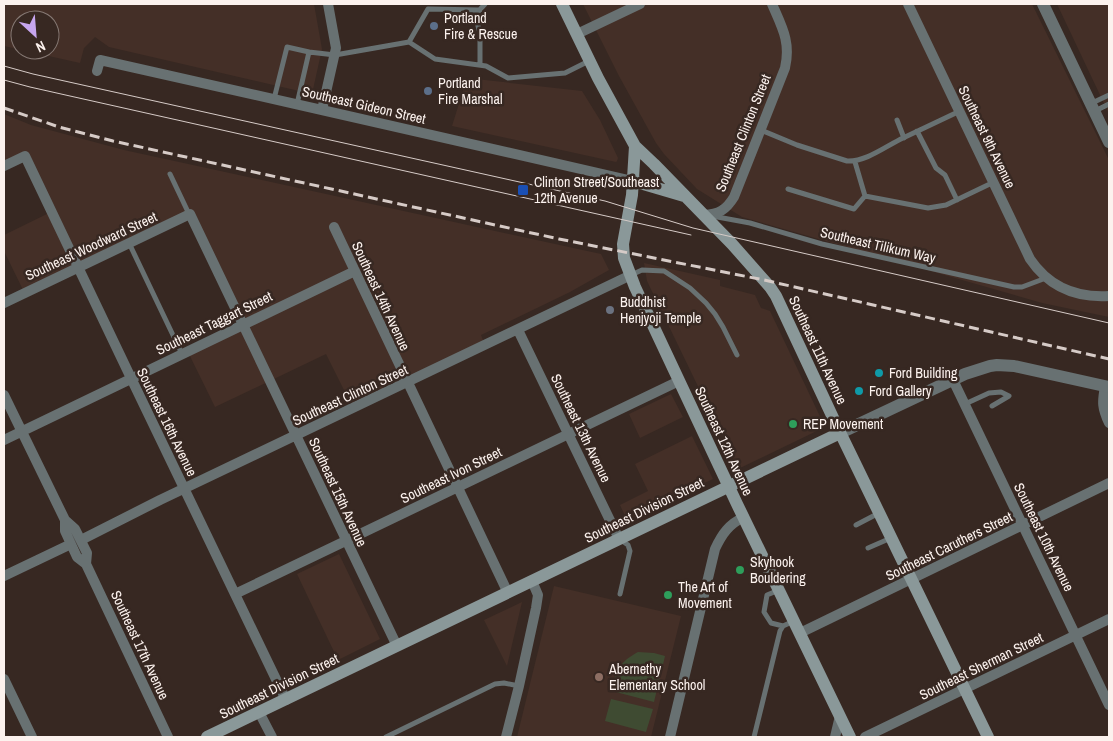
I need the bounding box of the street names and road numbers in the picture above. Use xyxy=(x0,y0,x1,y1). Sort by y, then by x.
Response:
street label: Southeast Clinton Street xyxy=(711,72,775,194)
street label: Southeast Gideon Street xyxy=(300,82,428,128)
street label: Southeast 9th Avenue xyxy=(954,83,1020,191)
street label: Southeast Woodward Street xyxy=(22,208,160,284)
street label: Southeast Tilikum Way xyxy=(819,223,938,267)
street label: Southeast 14th Avenue xyxy=(348,238,414,354)
street label: Southeast Taggart Street xyxy=(153,287,275,359)
street label: Southeast 11th Avenue xyxy=(785,293,851,407)
street label: Southeast Clinton Street xyxy=(290,360,410,430)
street label: Southeast 16th Avenue xyxy=(133,365,201,479)
street label: Southeast 13th Avenue xyxy=(547,371,615,485)
street label: Southeast 12th Avenue xyxy=(691,383,757,499)
street label: Southeast 15th Avenue xyxy=(305,434,371,550)
street label: Southeast Ivon Street xyxy=(397,443,505,507)
street label: Southeast Division Street xyxy=(581,473,707,547)
street label: Southeast 10th Avenue xyxy=(1010,480,1078,594)
street label: Southeast Caruthers Street xyxy=(883,507,1015,585)
street label: Southeast 17th Avenue xyxy=(107,587,173,703)
street label: Southeast Sherman Street xyxy=(916,628,1046,704)
street label: Southeast Division Street xyxy=(216,649,342,723)

